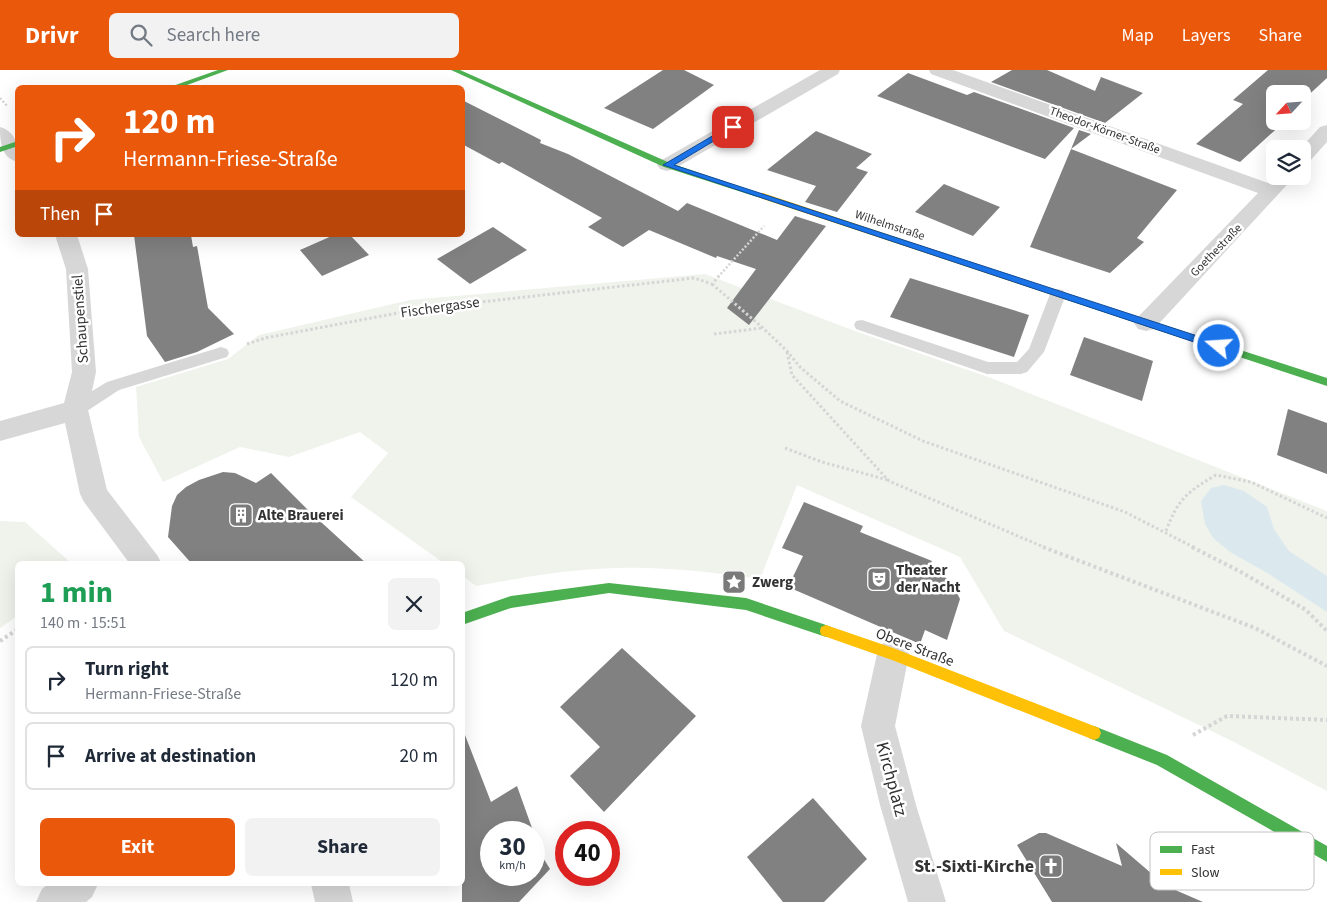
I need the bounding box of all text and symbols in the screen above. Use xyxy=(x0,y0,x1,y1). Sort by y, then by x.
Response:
search box xyxy=(109,13,459,58)
text: Drivr xyxy=(25,18,79,53)
icon: search xyxy=(127,21,155,49)
text: Search here xyxy=(167,22,260,49)
text: Map xyxy=(1122,23,1154,48)
text: Layers xyxy=(1182,23,1231,48)
text: Share xyxy=(1259,23,1302,48)
north arrow xyxy=(1266,85,1311,130)
map controls xyxy=(1266,85,1311,185)
text: 120 m xyxy=(123,97,215,147)
street label: Theodor-Körner-Straße xyxy=(1047,103,1163,158)
icon: right xyxy=(40,105,105,170)
pin xyxy=(712,106,754,148)
icon: arrive xyxy=(719,113,747,141)
button: layers xyxy=(1266,140,1311,185)
text: Hermann-Friese-Straße xyxy=(123,143,338,175)
icon: arrive xyxy=(90,200,118,228)
text: Then xyxy=(40,201,80,228)
street label: Wilhelmstraße xyxy=(853,206,927,245)
street label: Goethestraße xyxy=(1187,220,1246,281)
street label: Schaupenstiel xyxy=(67,274,94,364)
street label: Fischergasse xyxy=(399,292,481,323)
position arrow xyxy=(1192,319,1244,371)
building icon: Alte Brauerei xyxy=(228,502,254,528)
place label: Alte Brauerei xyxy=(257,505,344,526)
place label: Theater der Nacht xyxy=(896,560,961,598)
theatre icon: Theater der Nacht xyxy=(866,566,892,592)
place icon: Zwerg xyxy=(721,569,747,595)
text: 1 min xyxy=(40,571,113,614)
place label: Zwerg xyxy=(752,572,793,593)
button: close xyxy=(388,578,440,630)
text: 140 m · 15:51 xyxy=(40,612,127,634)
street label: Obere Straße xyxy=(873,623,957,672)
text: Turn right xyxy=(85,656,169,683)
icon: right xyxy=(42,666,70,694)
text: 120 m xyxy=(390,667,438,694)
text: Hermann-Friese-Straße xyxy=(85,683,241,705)
street label: Kirchplatz xyxy=(870,739,914,819)
icon: arrive xyxy=(42,742,70,770)
text: Arrive at destination xyxy=(85,743,256,770)
text: 20 m xyxy=(400,743,438,770)
button: Exit xyxy=(40,818,235,876)
button: Share xyxy=(245,818,440,876)
speed limit sign: 40 xyxy=(555,821,620,886)
text: 30 xyxy=(499,829,526,865)
legend xyxy=(1150,832,1314,890)
text: Fast xyxy=(1191,840,1215,860)
church icon: St.-Sixti-Kirche xyxy=(1038,853,1064,879)
place label: St.-Sixti-Kirche xyxy=(914,854,1034,879)
text: km/h xyxy=(499,857,526,874)
text: Slow xyxy=(1191,863,1220,883)

